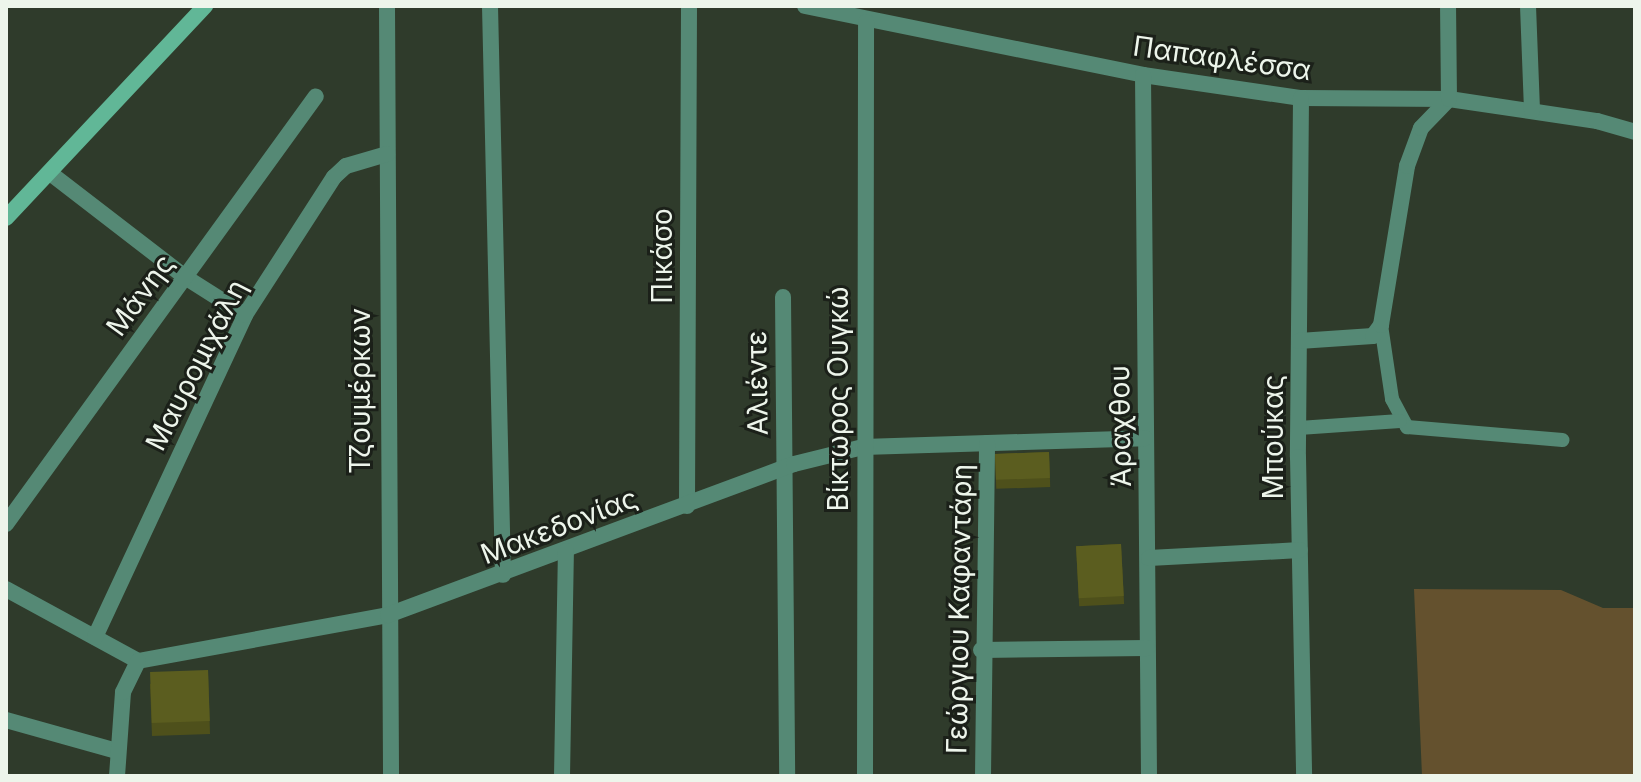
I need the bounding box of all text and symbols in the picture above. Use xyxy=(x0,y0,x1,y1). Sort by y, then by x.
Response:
street label: Παπαφλέσσα xyxy=(1131,29,1313,87)
street label: Πικάσο xyxy=(645,208,679,304)
street label: Μάνης xyxy=(99,248,181,342)
street label: Μαυρομιχάλη xyxy=(138,274,254,456)
street label: Βίκτωρος Ουγκώ xyxy=(821,286,855,512)
street label: Τζουμέρκων xyxy=(343,308,377,474)
street label: Αλιέντε xyxy=(739,330,775,436)
street label: Άραχθου xyxy=(1102,365,1138,487)
street label: Μπούκας xyxy=(1256,375,1290,499)
street label: Γεώργιου Καφαντάρη xyxy=(940,464,978,754)
street label: Μακεδονίας xyxy=(476,481,642,571)

